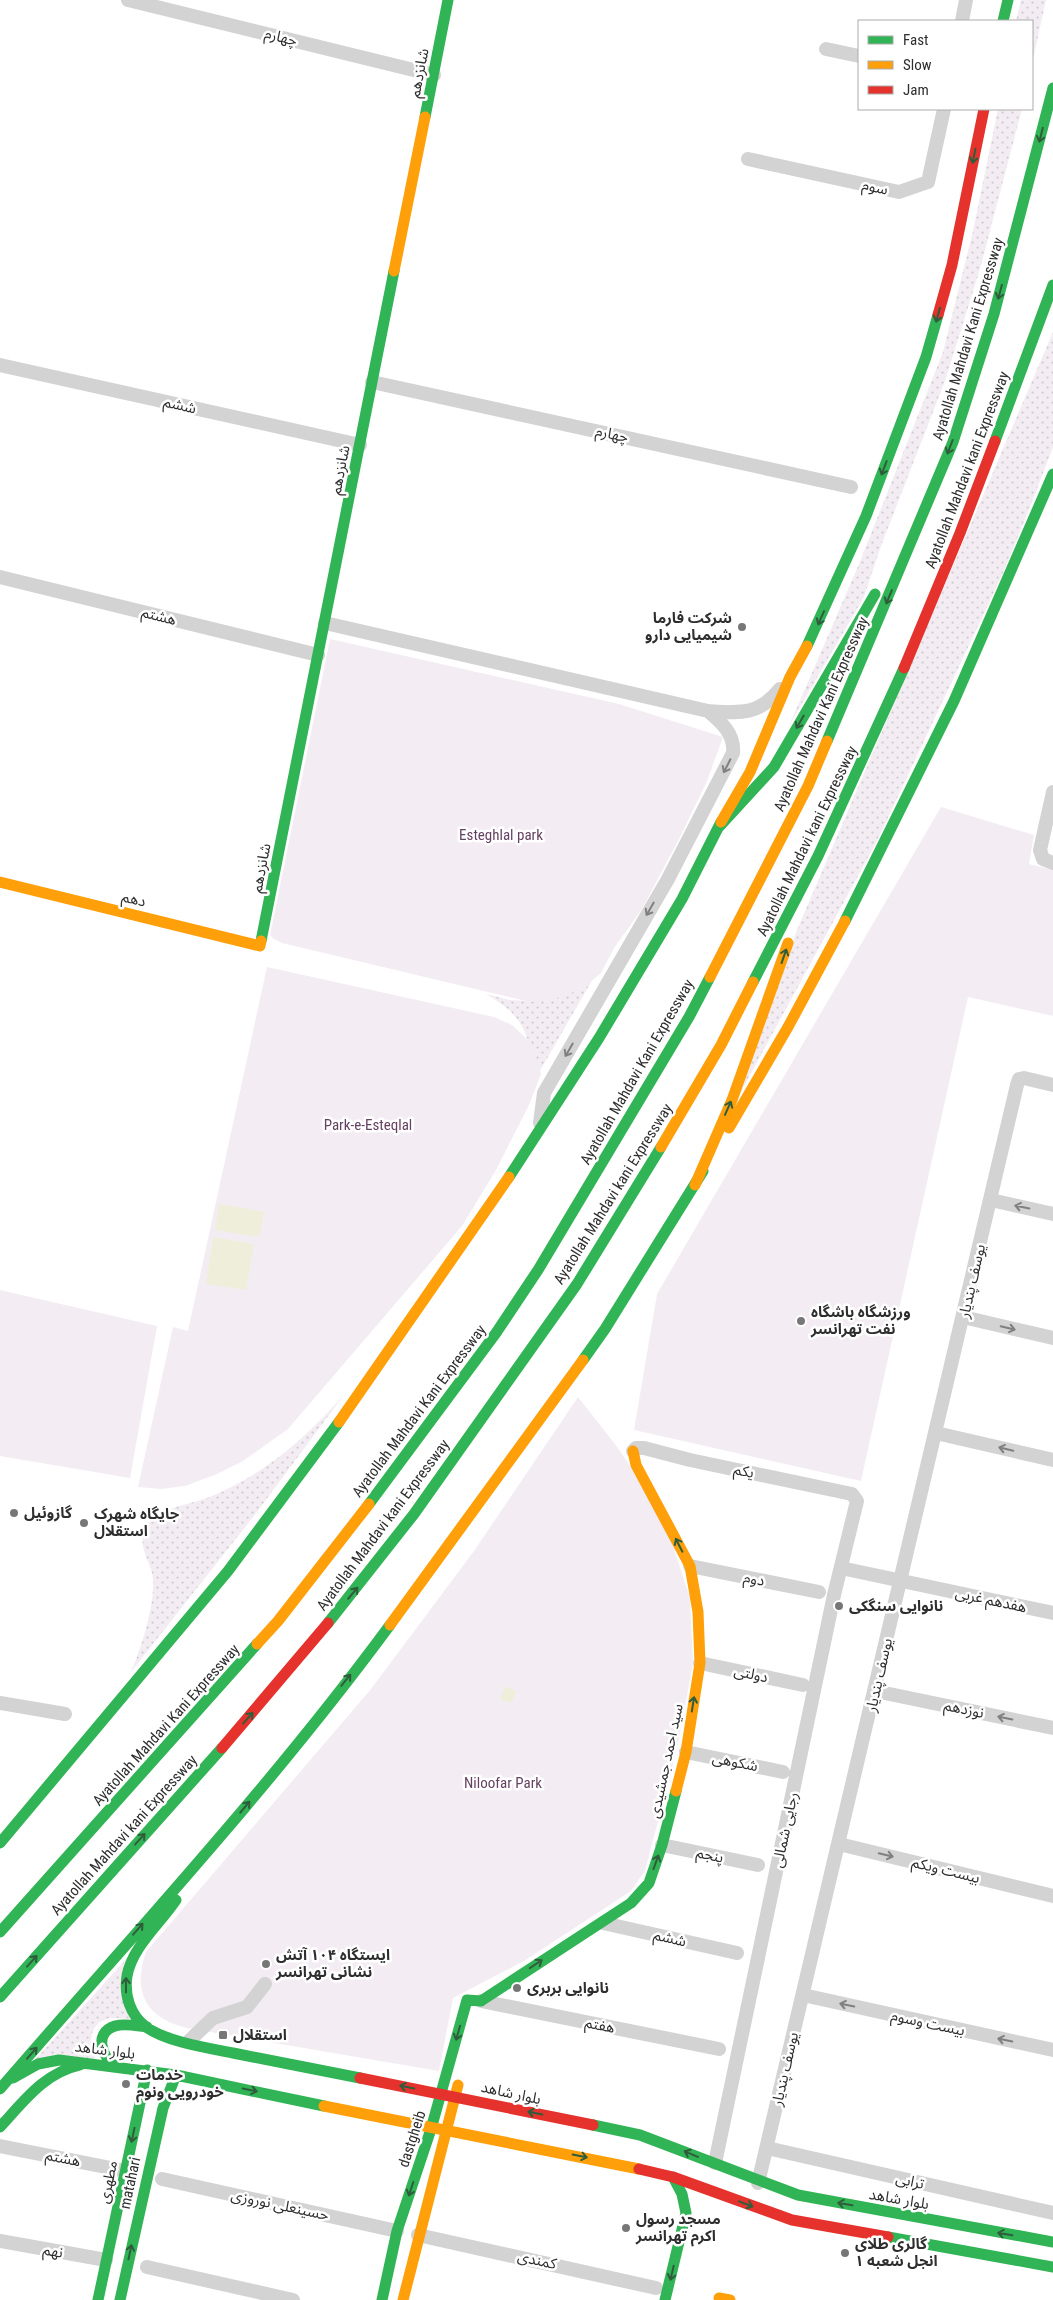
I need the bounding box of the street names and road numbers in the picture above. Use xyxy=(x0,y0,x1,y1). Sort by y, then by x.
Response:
street label: چهارم xyxy=(262,24,299,52)
street label: شانزدهم xyxy=(405,47,435,100)
street label: سوم xyxy=(860,175,890,201)
street label: Ayatollah Mahdavi Kani Expressway xyxy=(929,236,1007,442)
street label: Ayatollah Mahdavi kani Expressway xyxy=(921,369,1013,571)
street label: ششم xyxy=(161,393,198,419)
street label: چهارم xyxy=(594,422,630,448)
street label: شانزدهم xyxy=(326,444,356,497)
street label: هشتم xyxy=(139,603,178,631)
street label: Ayatollah Mahdavi Kani Expressway xyxy=(770,614,872,814)
street label: Ayatollah Mahdavi kani Expressway xyxy=(753,743,861,939)
street label: شانزدهم xyxy=(247,842,277,895)
street label: دهم xyxy=(120,887,148,913)
street label: Ayatollah Mahdavi Kani Expressway xyxy=(576,976,698,1168)
street label: Ayatollah Mahdavi kani Expressway xyxy=(550,1100,676,1288)
street label: یوسف پندیار xyxy=(955,1242,990,1321)
street label: Ayatollah Mahdavi Kani Expressway xyxy=(348,1321,490,1501)
street label: Ayatollah Mahdavi kani Expressway xyxy=(313,1436,453,1614)
street label: یکم xyxy=(732,1460,756,1484)
street label: دوم xyxy=(742,1568,766,1592)
street label: هفدهم غربی xyxy=(953,1584,1028,1618)
street label: یوسف پندیار xyxy=(862,1636,897,1715)
street label: Ayatollah Mahdavi Kani Expressway xyxy=(89,1641,243,1809)
street label: دولتی xyxy=(732,1662,770,1686)
street label: نوزدهم xyxy=(942,1696,986,1724)
street label: سید احمد جمشیدی xyxy=(645,1702,687,1820)
street label: شکوهی xyxy=(711,1749,760,1775)
street label: Ayatollah Mahdavi kani Expressway xyxy=(47,1751,201,1919)
street label: رجایی شمالی xyxy=(768,1791,802,1869)
street label: پنجم xyxy=(694,1843,725,1869)
street label: بیست ویکم xyxy=(910,1853,982,1889)
street label: ششم xyxy=(651,1926,688,1952)
street label: بیست وسوم xyxy=(889,2006,967,2042)
street label: هفتم xyxy=(583,2013,616,2039)
street label: یوسف پندیار xyxy=(768,2030,803,2109)
street label: بلوار شاهد xyxy=(74,2037,136,2063)
street label: بلوار شاهد xyxy=(479,2078,543,2108)
street label: dastgheib xyxy=(394,2108,430,2170)
street label: هشتم xyxy=(44,2146,82,2172)
street label: matahari xyxy=(116,2155,144,2211)
street label: مطهری xyxy=(95,2159,121,2205)
street label: ترابی xyxy=(894,2169,926,2193)
street label: بلوار شاهد xyxy=(867,2185,931,2213)
street label: حسینعلی نوروزی xyxy=(230,2186,331,2224)
street label: نهم xyxy=(41,2240,64,2264)
street label: کمندی xyxy=(516,2247,559,2273)

